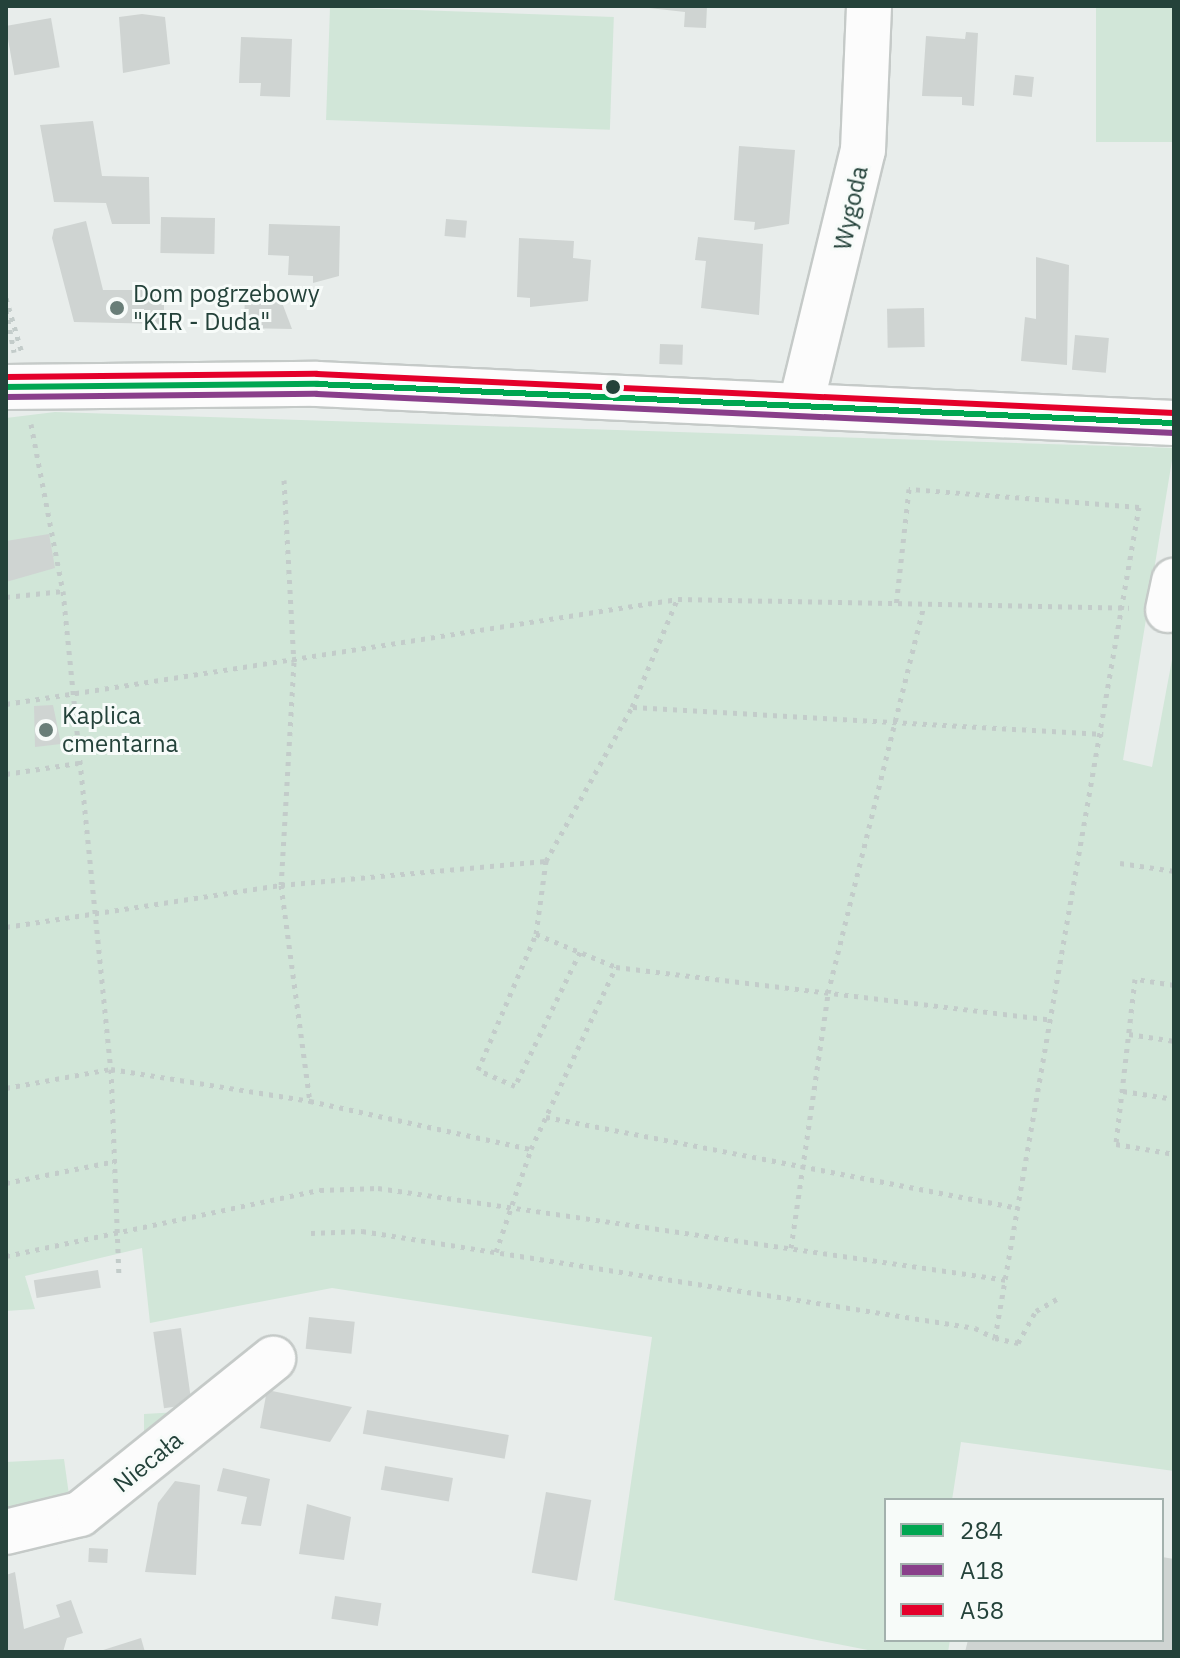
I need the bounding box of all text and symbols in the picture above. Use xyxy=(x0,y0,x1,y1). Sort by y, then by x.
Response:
street label: Wygoda xyxy=(828,163,874,253)
place label: Dom pogrzebowy "KIR - Duda" xyxy=(133,280,320,336)
marker: Dom pogrzebowy "KIR - Duda" xyxy=(108,299,126,317)
unlabelled marker xyxy=(605,379,621,395)
place label: Kaplica cmentarna xyxy=(62,702,178,758)
marker: Kaplica cmentarna xyxy=(37,721,55,739)
street label: Niecała xyxy=(108,1425,188,1499)
legend xyxy=(884,1498,1164,1642)
text: 284 xyxy=(960,1514,1003,1546)
text: A18 xyxy=(960,1554,1004,1586)
text: A58 xyxy=(960,1594,1004,1626)

